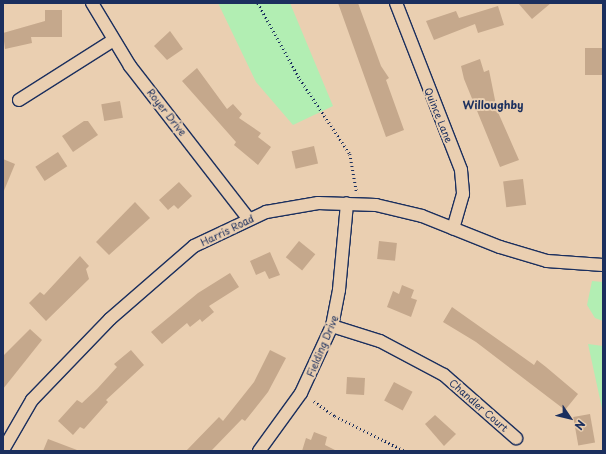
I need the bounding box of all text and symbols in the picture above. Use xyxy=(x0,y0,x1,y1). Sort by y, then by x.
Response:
street label: Quince Lane xyxy=(422,85,456,145)
street label: Royer Drive xyxy=(145,86,189,138)
district label: Willoughby xyxy=(463,98,523,112)
street label: Harris Road xyxy=(198,212,256,248)
street label: Fielding Drive xyxy=(304,313,340,379)
street label: Chandler Court xyxy=(447,376,511,434)
north arrow xyxy=(550,398,590,438)
text: N xyxy=(571,417,590,434)

